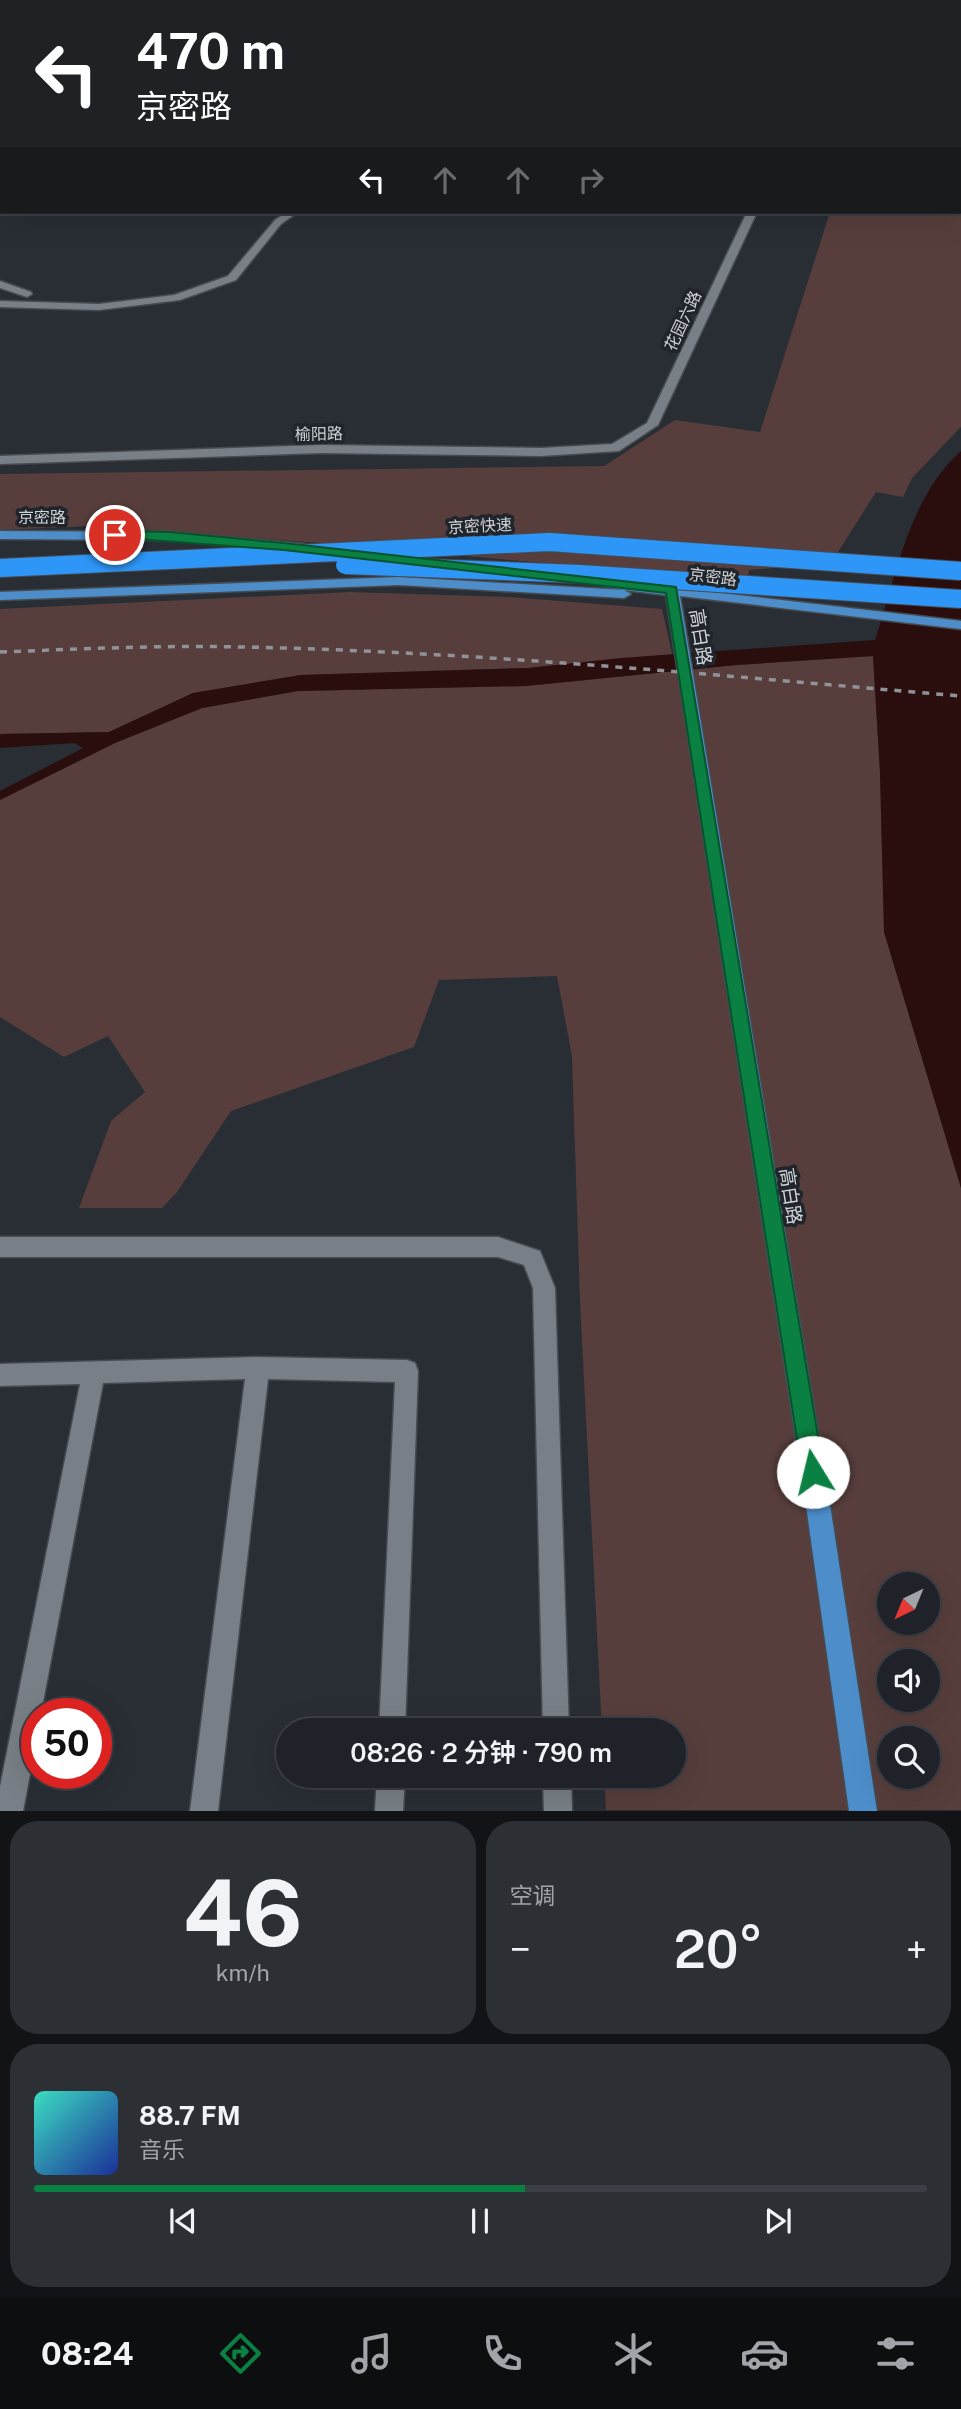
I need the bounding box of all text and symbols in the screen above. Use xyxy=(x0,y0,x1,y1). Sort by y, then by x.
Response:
text: 470 m xyxy=(136,22,285,80)
icon: left xyxy=(21,28,112,119)
text: 京密路 xyxy=(136,88,232,125)
icon: left xyxy=(353,161,391,199)
icon: ahead xyxy=(426,161,464,199)
icon: ahead xyxy=(499,161,537,199)
icon: right xyxy=(572,161,610,199)
street label: 花园六路 xyxy=(661,288,705,354)
street label: 榆阳路 xyxy=(295,424,343,444)
pin xyxy=(85,505,145,565)
street label: 京密路 xyxy=(18,508,66,527)
street label: 京密快速 xyxy=(448,515,512,537)
icon: arrive xyxy=(96,516,134,554)
street label: 京密路 xyxy=(688,565,738,589)
street label: 高白路 xyxy=(686,607,716,667)
street label: 高白路 xyxy=(776,1166,806,1226)
position arrow xyxy=(776,1435,850,1509)
north arrow xyxy=(877,1572,940,1634)
map controls xyxy=(877,1572,940,1789)
button: sound xyxy=(877,1649,940,1712)
speed limit sign: 50 xyxy=(21,1698,112,1789)
button: search xyxy=(877,1726,940,1789)
text: 08:26 · 2 分钟 · 790 m xyxy=(350,1737,612,1768)
text: 46 xyxy=(183,1860,303,1966)
text: 空调 xyxy=(510,1882,556,1909)
text: 20° xyxy=(674,1919,763,1980)
text: − xyxy=(510,1927,531,1972)
text: + xyxy=(906,1927,927,1972)
text: km/h xyxy=(216,1959,270,1986)
text: 88.7 FM xyxy=(139,2100,241,2131)
text: 音乐 xyxy=(139,2136,185,2163)
icon: previous xyxy=(164,2202,202,2240)
icon: pause xyxy=(461,2202,499,2240)
icon: next xyxy=(759,2202,797,2240)
icon: directions xyxy=(216,2329,265,2378)
icon: music xyxy=(347,2329,396,2378)
icon: phone xyxy=(478,2329,527,2378)
icon: climate xyxy=(609,2329,658,2378)
icon: car xyxy=(740,2329,789,2378)
icon: filters xyxy=(871,2329,920,2378)
text: 08:24 xyxy=(41,2335,134,2372)

